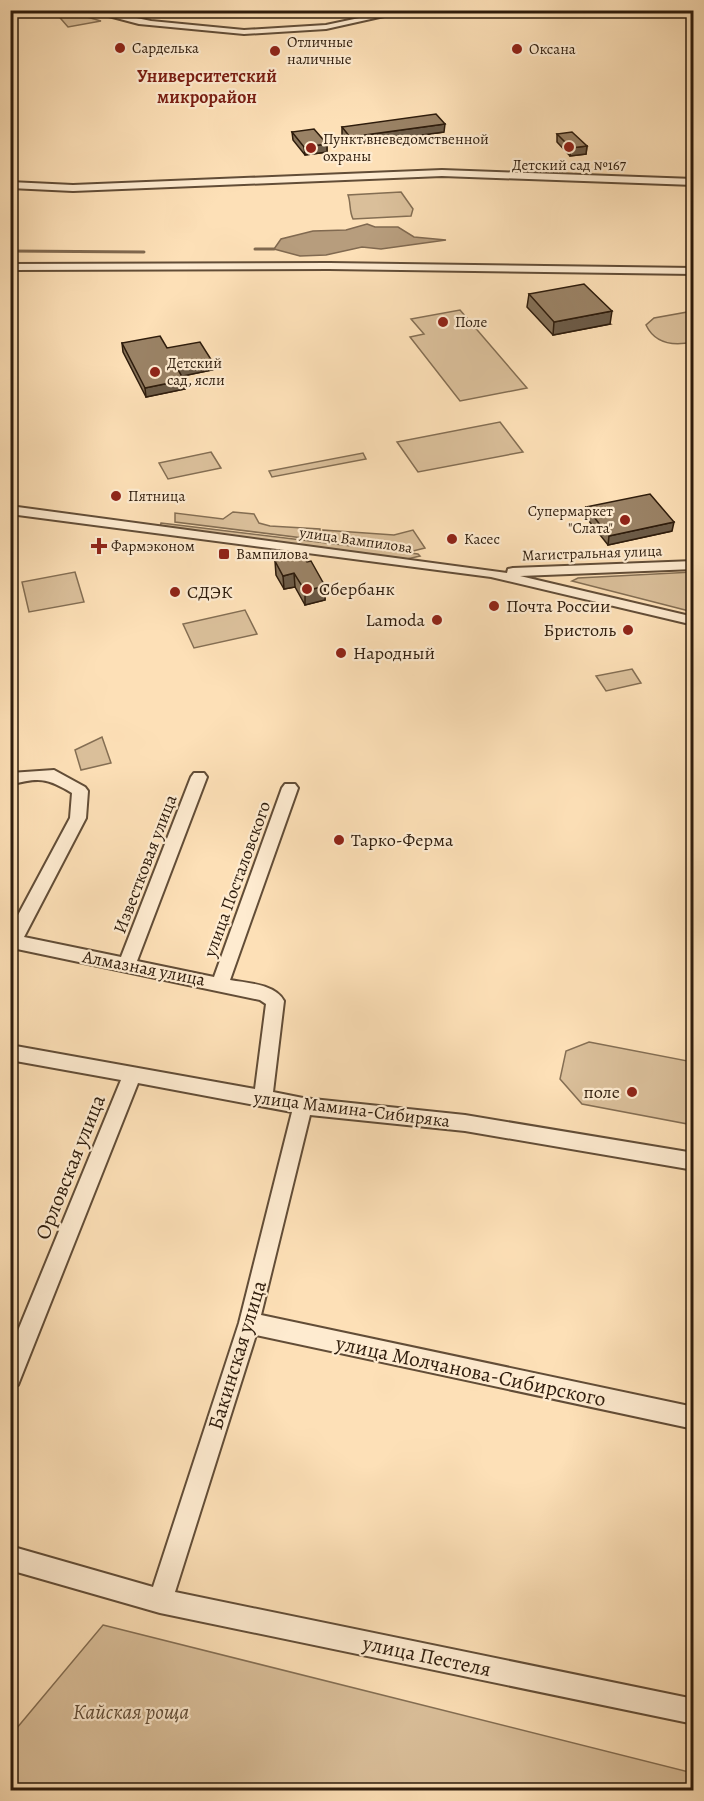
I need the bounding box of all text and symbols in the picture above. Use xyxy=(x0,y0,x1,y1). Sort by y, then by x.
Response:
place label: Отличные наличные xyxy=(287,32,353,69)
place label: Сарделька xyxy=(132,38,199,58)
place label: Оксана xyxy=(529,39,576,59)
marker: Сарделька xyxy=(113,41,127,55)
marker: Оксана xyxy=(510,42,524,56)
marker: Отличные наличные xyxy=(268,44,282,58)
district label: Университетский микрорайон xyxy=(137,64,277,109)
place label: Пункт вневедомственной охраны xyxy=(323,129,489,166)
marker: Детский сад №167 xyxy=(562,140,576,154)
marker: Пункт вневедомственной охраны xyxy=(304,141,318,155)
place label: Детский сад №167 xyxy=(512,155,627,175)
place label: Поле xyxy=(455,312,487,332)
marker: Поле xyxy=(436,315,450,329)
place label: Детский сад, ясли xyxy=(167,353,225,390)
marker: Детский сад, ясли xyxy=(148,365,162,379)
place label: Пятница xyxy=(128,486,185,506)
marker: Пятница xyxy=(109,489,123,503)
place label: Супермаркет "Слата" xyxy=(528,501,613,538)
marker: Супермаркет "Слата" xyxy=(618,513,632,527)
street label: улица Вампилова xyxy=(297,522,414,558)
place label: Касес xyxy=(464,529,500,549)
marker: Касес xyxy=(445,532,459,546)
place label: Фармэконом xyxy=(111,536,195,556)
marker: Фармэконом xyxy=(92,539,106,553)
street label: Магистральная улица xyxy=(521,541,663,565)
place label: Вампилова xyxy=(236,544,308,564)
marker: Вампилова xyxy=(217,547,231,561)
place label: Сбербанк xyxy=(319,577,395,601)
place label: СДЭК xyxy=(187,580,233,604)
marker: Сбербанк xyxy=(300,582,314,596)
marker: СДЭК xyxy=(168,585,182,599)
place label: Почта России xyxy=(506,594,611,618)
marker: Почта России xyxy=(487,599,501,613)
place label: Lamoda xyxy=(365,608,426,632)
marker: Lamoda xyxy=(430,613,444,627)
place label: Бристоль xyxy=(544,618,616,642)
marker: Бристоль xyxy=(621,623,635,637)
place label: Народный xyxy=(353,641,435,665)
marker: Народный xyxy=(334,646,348,660)
street label: Известковая улица xyxy=(107,790,183,937)
street label: улица Посталовского xyxy=(197,798,276,961)
place label: Тарко-Ферма xyxy=(351,828,454,852)
marker: Тарко-Ферма xyxy=(332,833,346,847)
street label: Алмазная улица xyxy=(80,944,208,992)
place label: поле xyxy=(584,1080,620,1104)
street label: улица Мамина-Сибиряка xyxy=(251,1085,452,1133)
marker: поле xyxy=(625,1085,639,1099)
street label: Орловская улица xyxy=(28,1090,112,1244)
street label: Бакинская улица xyxy=(201,1277,273,1433)
street label: улица Молчанова-Сибирского xyxy=(332,1328,609,1413)
street label: улица Пестеля xyxy=(359,1629,494,1683)
park label: Кайская роща xyxy=(73,1698,190,1726)

